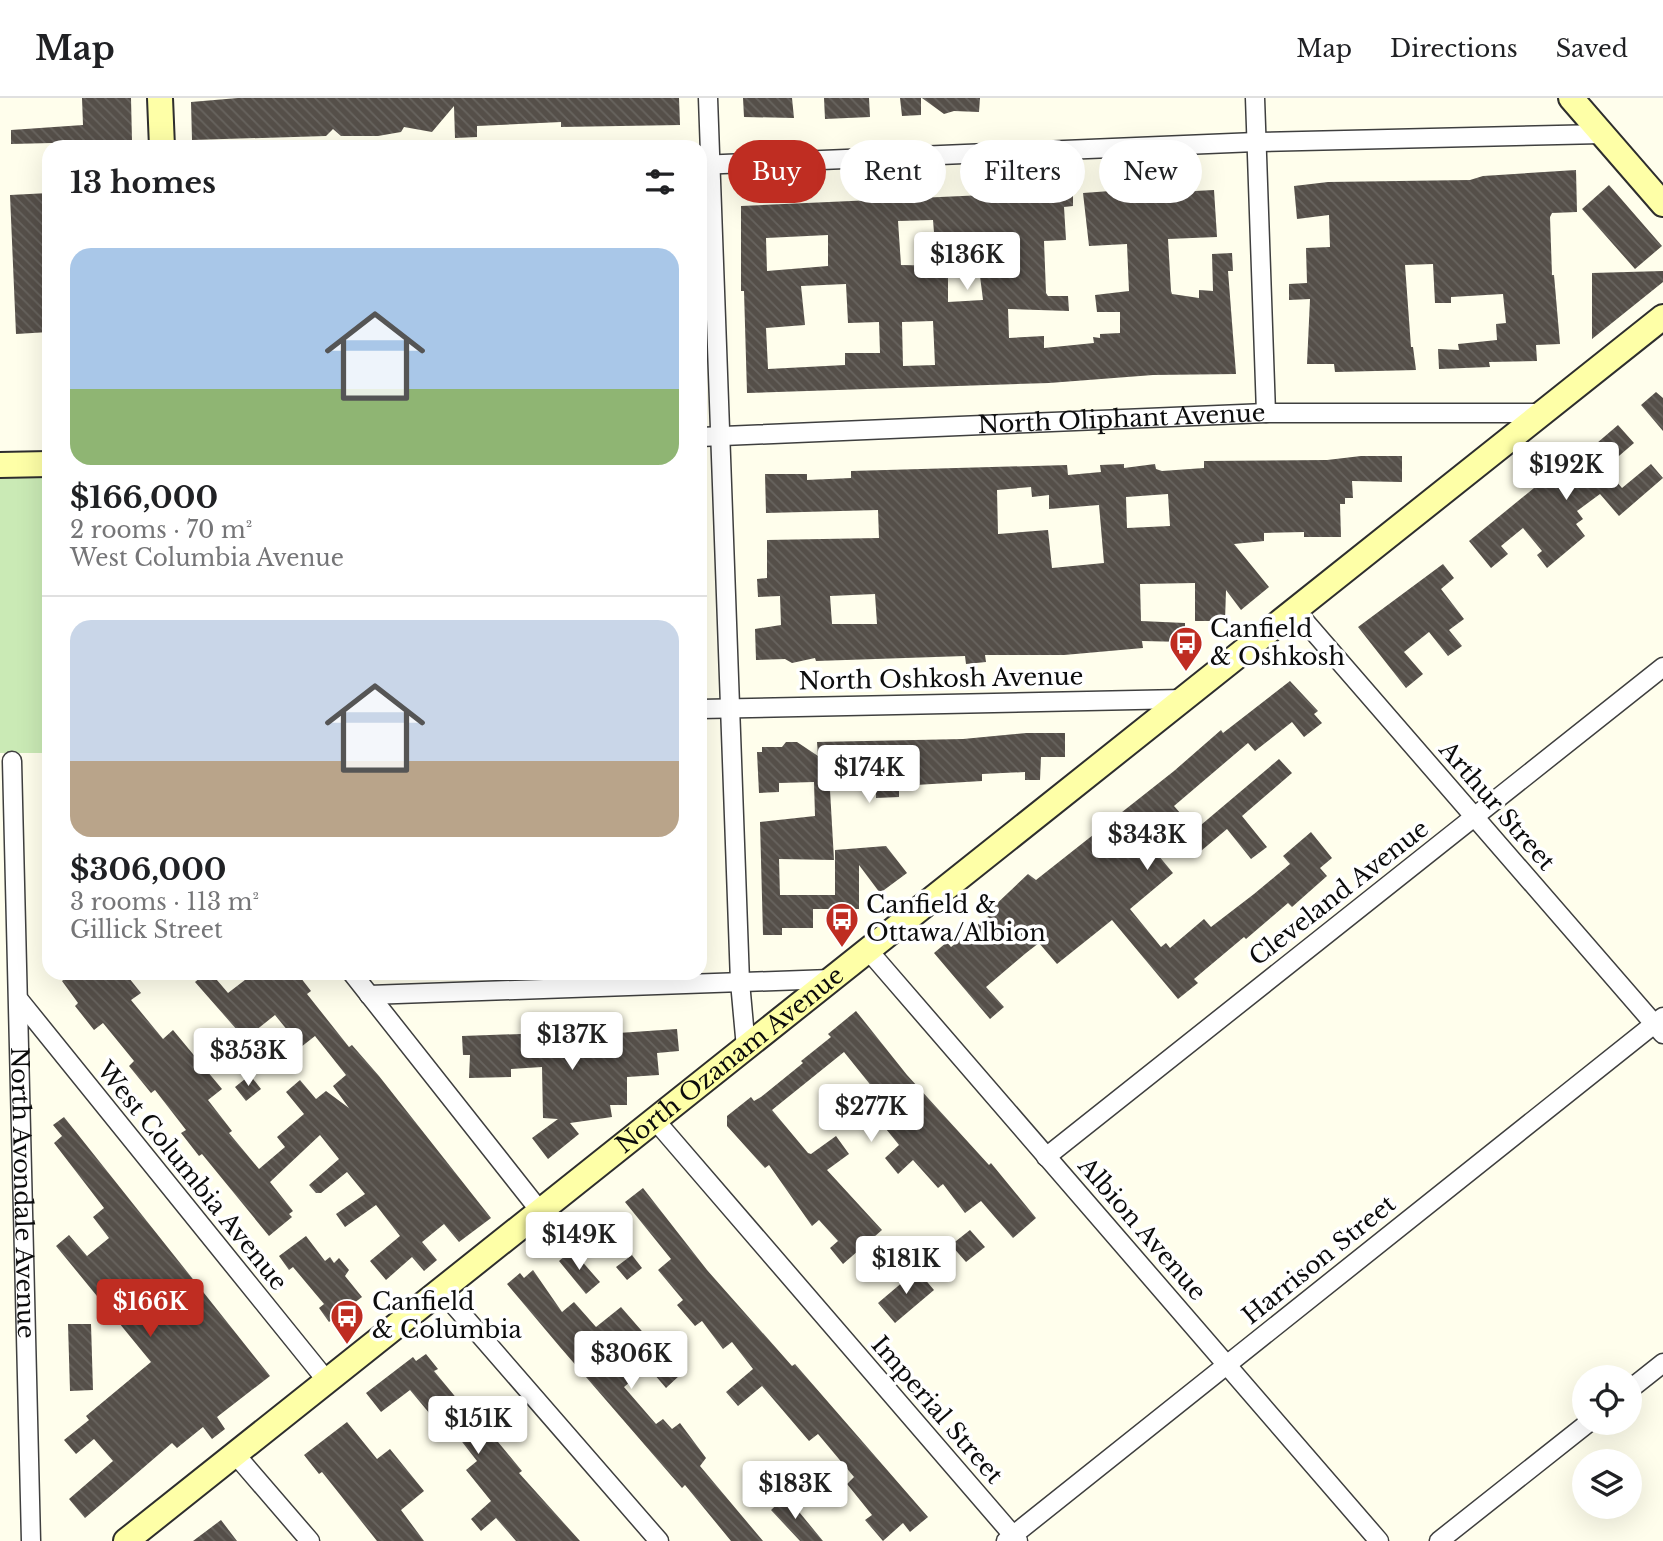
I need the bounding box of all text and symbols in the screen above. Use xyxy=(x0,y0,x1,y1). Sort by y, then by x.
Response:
text: Map xyxy=(35,28,115,69)
text: Map xyxy=(1296,34,1352,63)
text: Directions xyxy=(1390,34,1518,63)
text: Saved xyxy=(1556,34,1628,63)
chip: Buy xyxy=(728,140,826,203)
chip: Rent xyxy=(840,140,946,203)
chip: Filters xyxy=(960,140,1085,203)
chip: New xyxy=(1099,140,1202,203)
icon: filters xyxy=(641,163,679,201)
text: 13 homes xyxy=(70,164,216,201)
pin: $136K xyxy=(918,232,1016,292)
text: $136K xyxy=(930,241,1004,269)
icon: home xyxy=(312,293,438,419)
street label: North Oliphant Avenue xyxy=(977,398,1266,439)
pin: $192K xyxy=(1517,442,1615,502)
text: $192K xyxy=(1529,451,1603,479)
text: $166,000 xyxy=(70,479,218,516)
text: 2 rooms · 70 m² xyxy=(70,516,252,544)
text: West Columbia Avenue xyxy=(70,544,344,572)
place label: Canfield & Oshkosh xyxy=(1210,614,1345,671)
bus stop icon: Canfield & Oshkosh xyxy=(1167,624,1205,673)
street label: North Oshkosh Avenue xyxy=(798,662,1084,695)
icon: home xyxy=(312,665,438,791)
street label: Arthur Street xyxy=(1433,734,1561,876)
pin: $174K xyxy=(820,746,918,805)
text: $174K xyxy=(834,754,904,782)
pin: $343K xyxy=(1098,812,1196,872)
street label: Cleveland Avenue xyxy=(1243,814,1434,972)
text: $343K xyxy=(1108,821,1186,849)
text: $306,000 xyxy=(70,851,227,888)
text: 3 rooms · 113 m² xyxy=(70,888,259,916)
place label: Canfield & Ottawa/Albion xyxy=(866,890,1046,947)
bus stop icon: Canfield & Ottawa/Albion xyxy=(823,900,861,949)
text: Gillick Street xyxy=(70,916,223,944)
street label: North Ozanam Avenue xyxy=(610,960,849,1159)
pin: $137K xyxy=(523,1012,621,1072)
text: $137K xyxy=(537,1021,607,1049)
pin: $353K xyxy=(199,1028,297,1088)
text: $353K xyxy=(210,1037,286,1065)
street label: North Avondale Avenue xyxy=(5,1047,41,1339)
street label: West Columbia Avenue xyxy=(91,1055,294,1296)
pin: $277K xyxy=(822,1084,920,1144)
text: $277K xyxy=(835,1093,907,1121)
street label: Albion Avenue xyxy=(1072,1151,1212,1306)
street label: Harrison Street xyxy=(1236,1189,1401,1330)
pin: $149K xyxy=(530,1212,628,1272)
text: $149K xyxy=(542,1221,616,1249)
pin: $181K xyxy=(857,1236,955,1296)
text: $181K xyxy=(872,1245,940,1273)
pin: $166K xyxy=(101,1280,199,1339)
place label: Canfield & Columbia xyxy=(372,1287,522,1344)
text: $166K xyxy=(113,1288,187,1316)
bus stop icon: Canfield & Columbia xyxy=(328,1297,366,1346)
street label: Imperial Street xyxy=(866,1330,1009,1489)
pin: $306K xyxy=(582,1332,680,1391)
text: $306K xyxy=(590,1340,672,1368)
map controls xyxy=(1572,1365,1642,1519)
button: locate xyxy=(1572,1365,1642,1435)
pin: $151K xyxy=(429,1396,527,1456)
text: $151K xyxy=(444,1405,512,1433)
button: layers xyxy=(1572,1449,1642,1519)
pin: $183K xyxy=(746,1462,844,1521)
text: $183K xyxy=(758,1470,832,1498)

